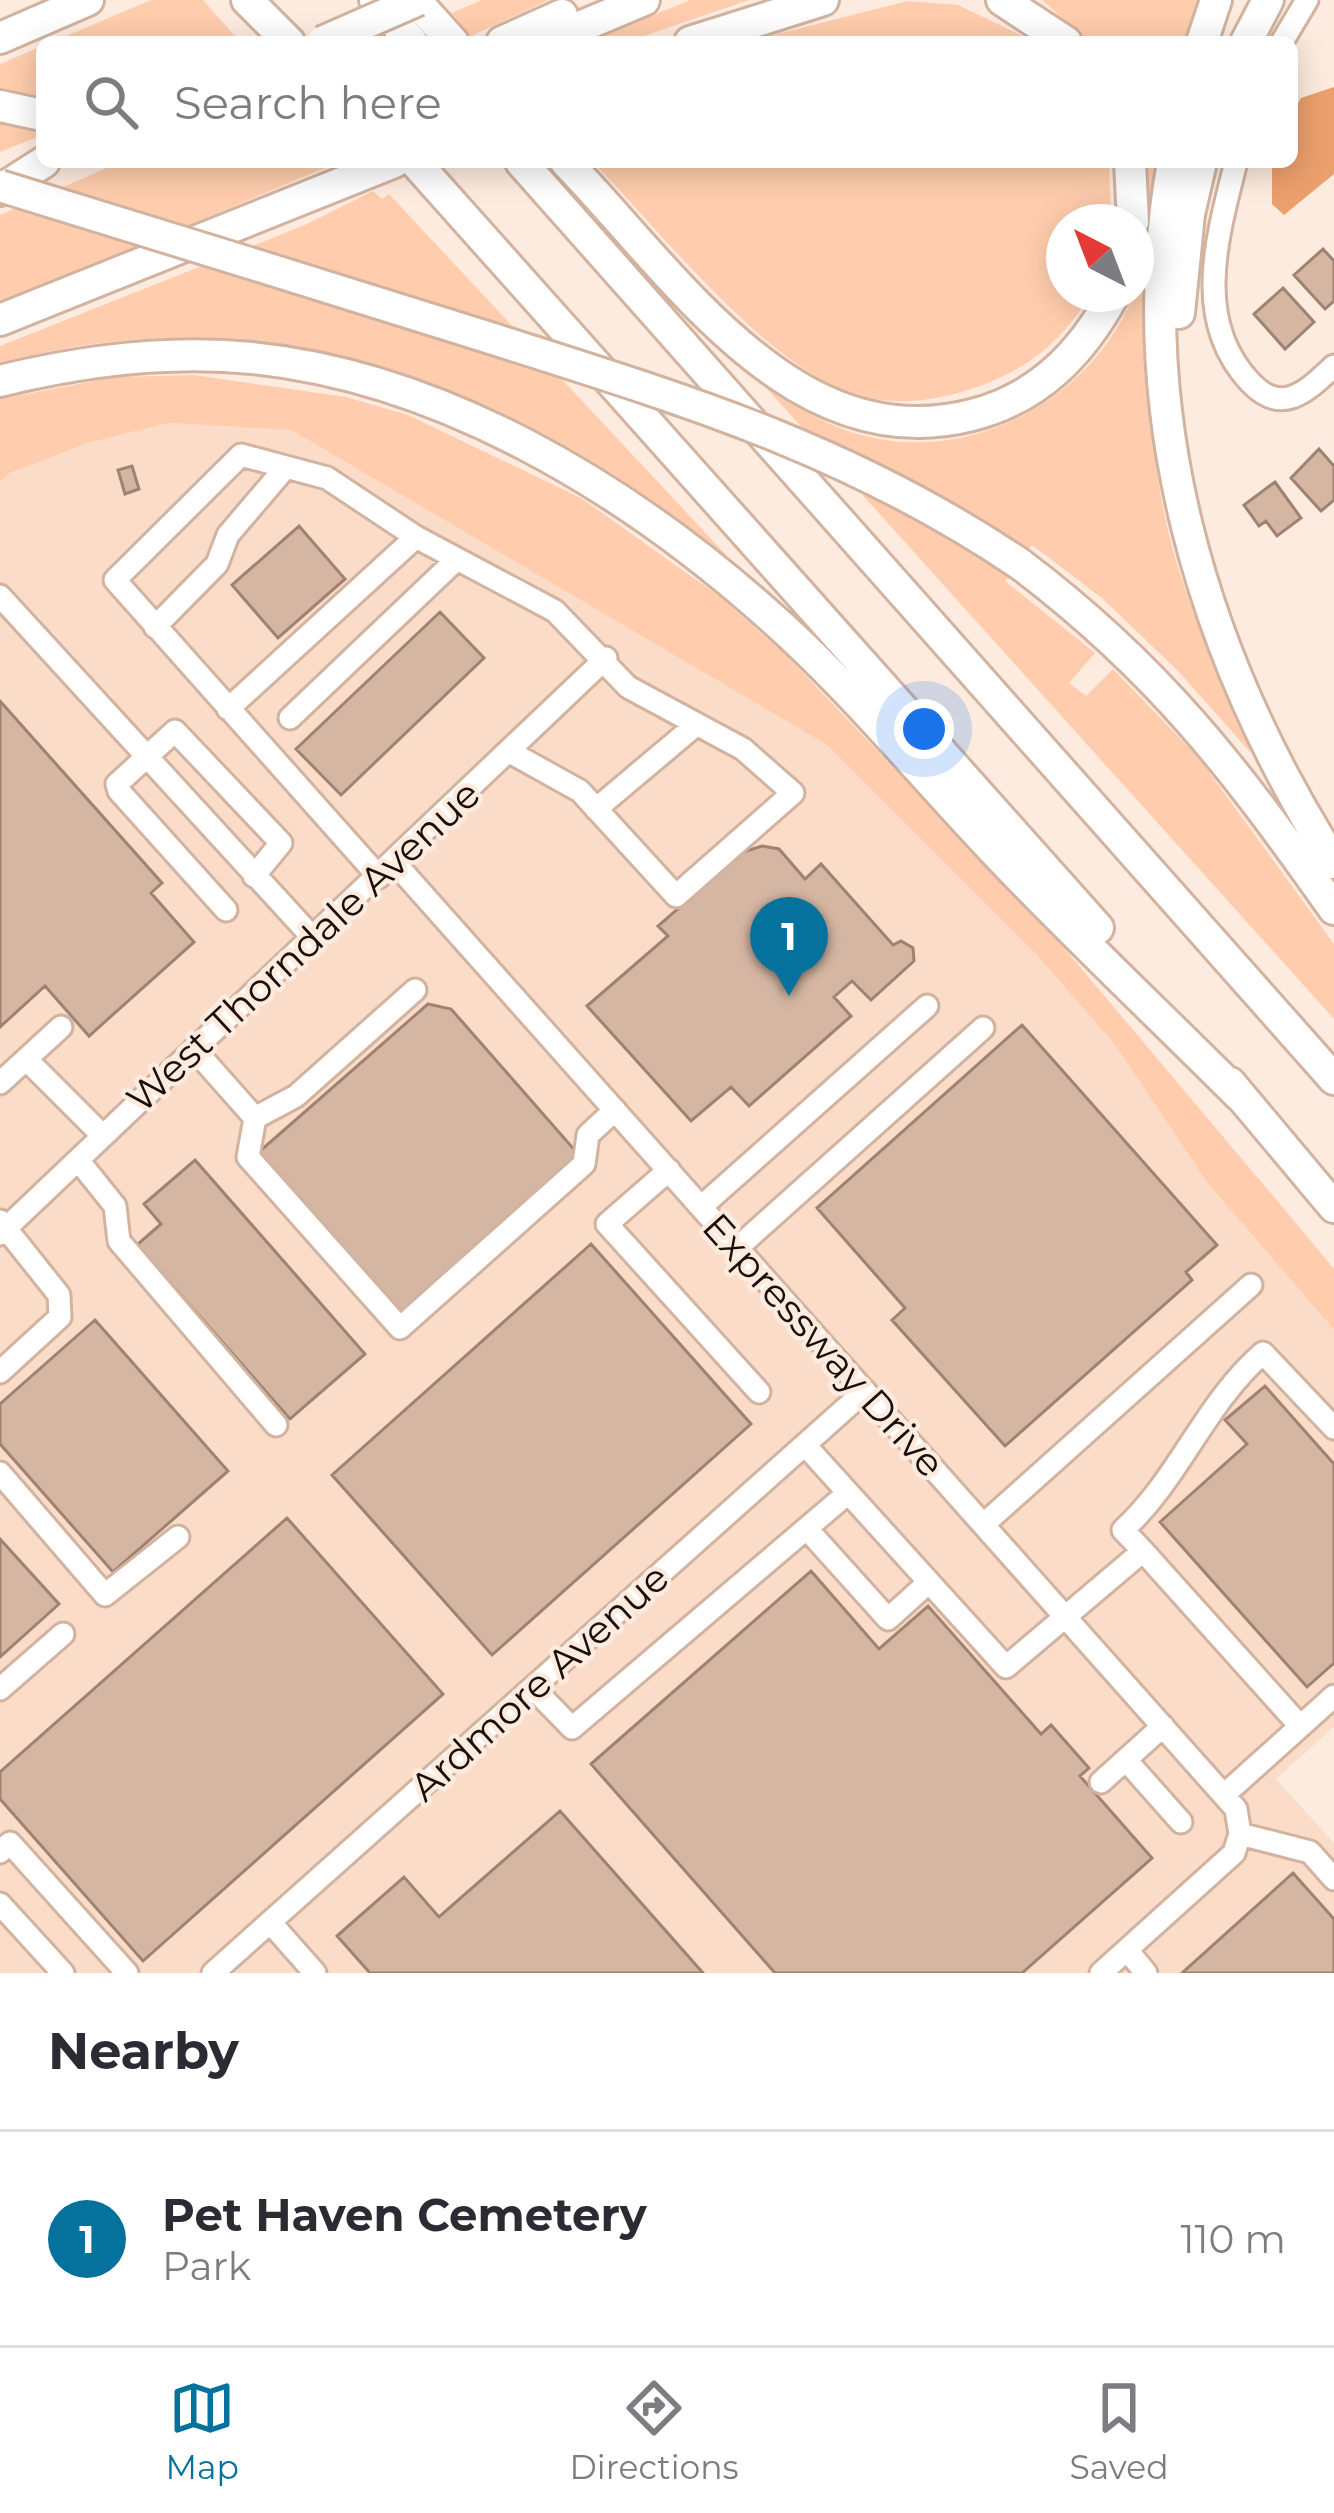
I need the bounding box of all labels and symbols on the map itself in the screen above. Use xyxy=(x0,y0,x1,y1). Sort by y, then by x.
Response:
north arrow xyxy=(1046,204,1154,312)
your location xyxy=(894,699,954,759)
street label: West Thorndale Avenue xyxy=(116,770,490,1122)
pin: 1 xyxy=(750,897,828,996)
street label: Expressway Drive xyxy=(693,1203,955,1487)
street label: Ardmore Avenue xyxy=(400,1553,678,1811)

